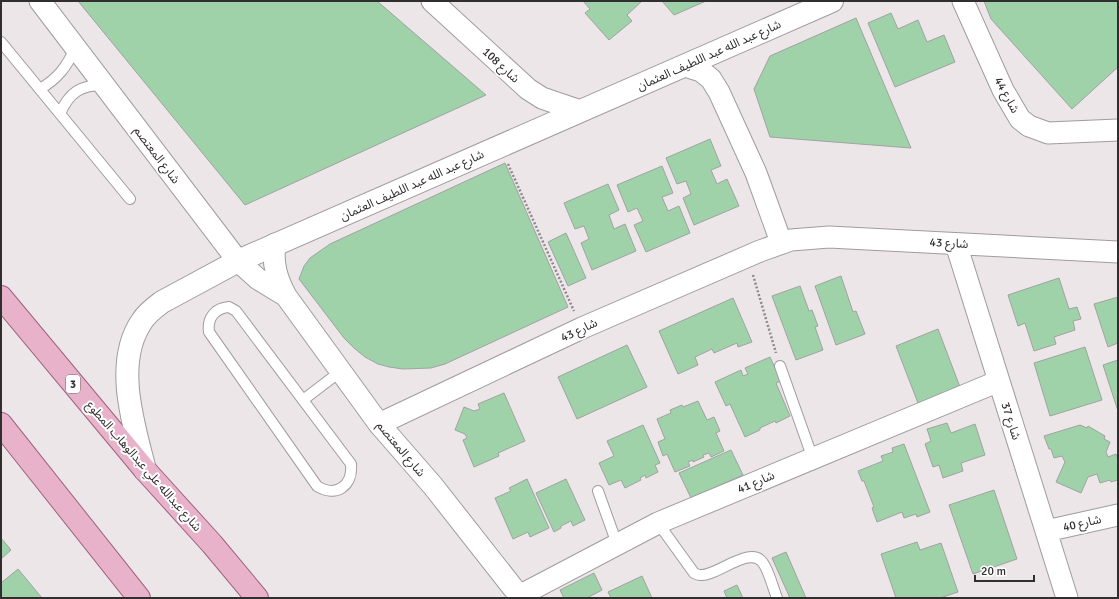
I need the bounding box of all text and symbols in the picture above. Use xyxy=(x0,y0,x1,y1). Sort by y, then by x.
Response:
street label: شارع عبد الله عبد اللطيف العثمان xyxy=(635,17,784,95)
street label: شارع 108 xyxy=(478,44,522,87)
street label: شارع 44 xyxy=(990,74,1022,116)
street label: شارع المعتصم xyxy=(129,124,183,187)
street label: شارع عبد الله عبد اللطيف العثمان xyxy=(338,147,487,225)
street label: شارع 43 xyxy=(929,235,969,253)
street label: شارع 43 xyxy=(558,315,600,346)
road number: 3 xyxy=(66,375,80,393)
street label: شارع عبدالله علي عبدالوهاب المطوع xyxy=(82,398,204,536)
street label: شارع 37 xyxy=(996,400,1024,442)
street label: شارع المعتصم xyxy=(372,419,428,481)
street label: شارع 41 xyxy=(735,468,777,498)
street label: شارع 40 xyxy=(1061,512,1103,536)
scale bar xyxy=(975,557,1034,583)
text: 20 m xyxy=(981,564,1006,579)

